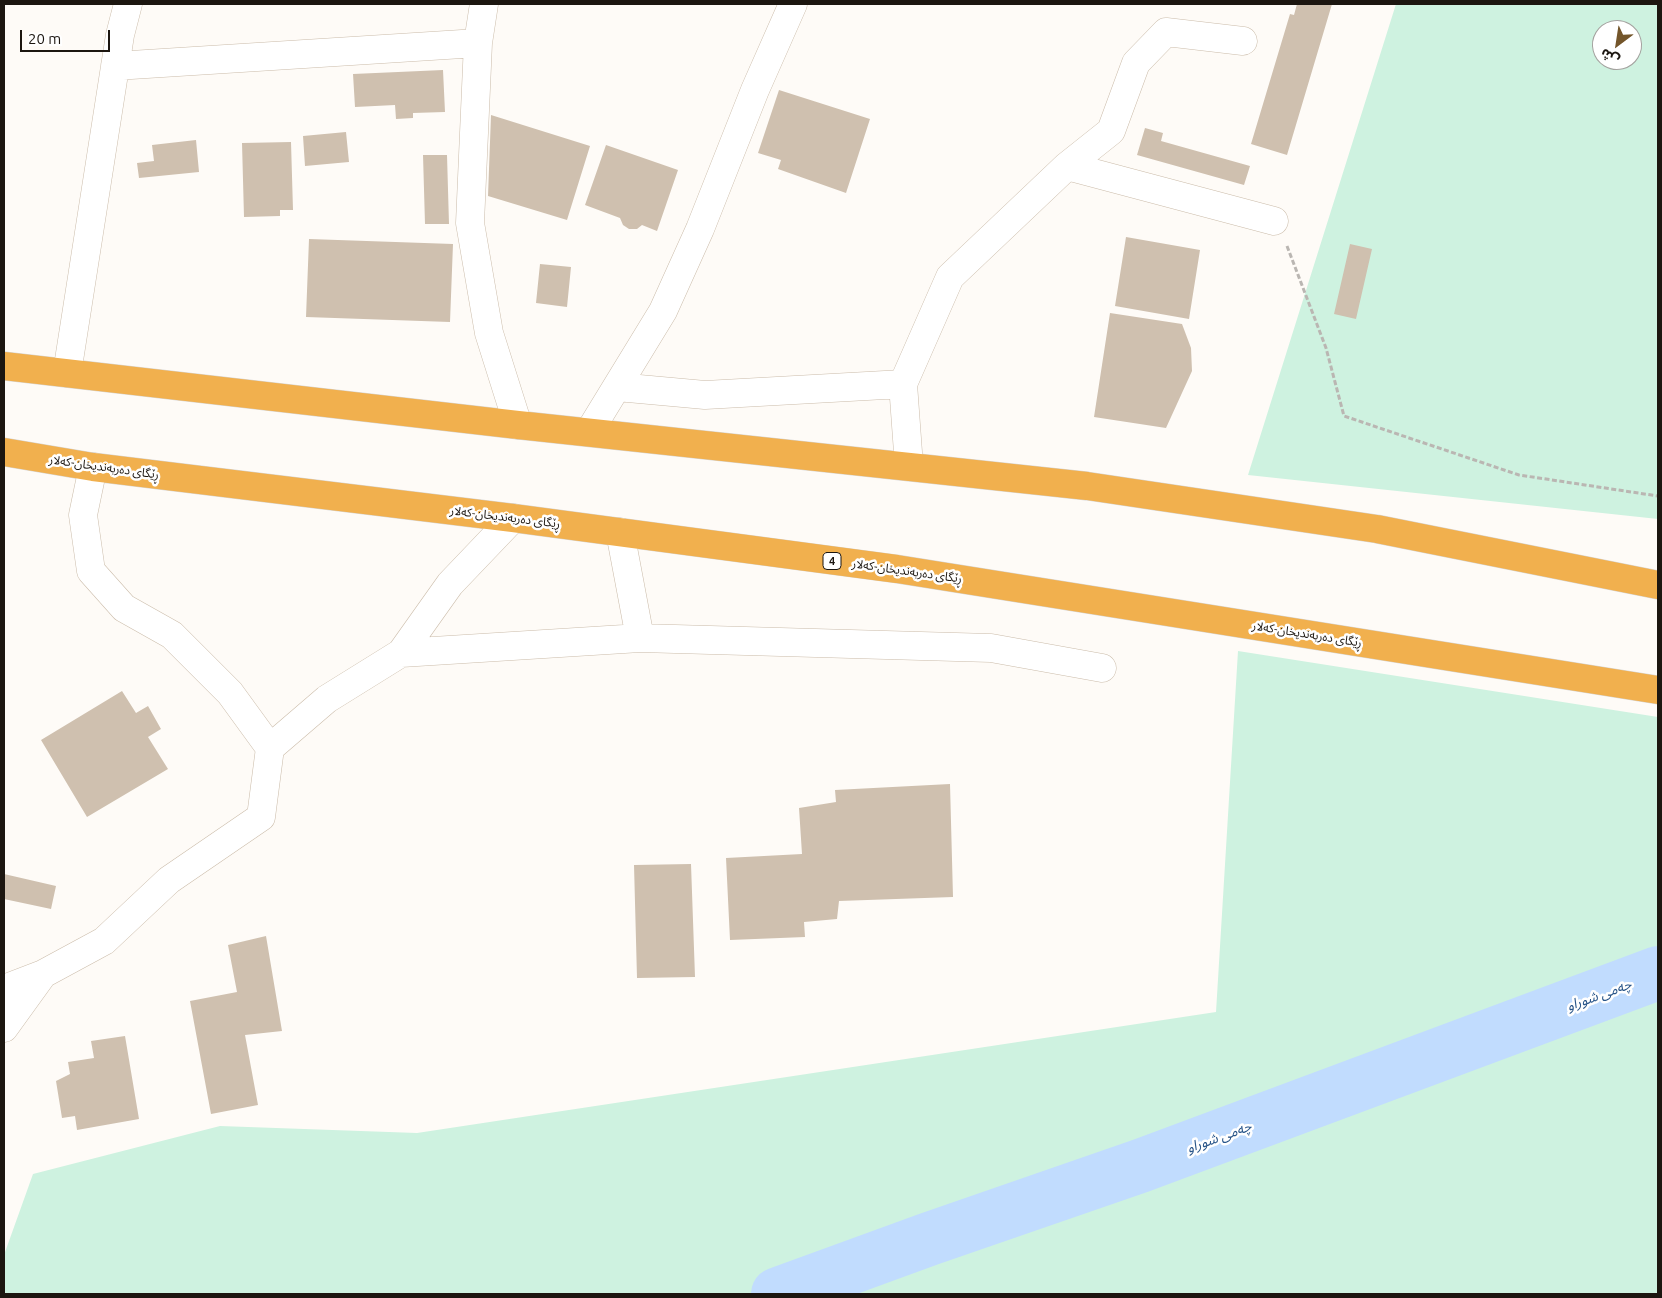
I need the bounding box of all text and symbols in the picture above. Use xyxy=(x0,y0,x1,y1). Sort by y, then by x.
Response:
scale bar xyxy=(22,20,112,52)
north arrow xyxy=(1592,20,1642,70)
text: 20 m xyxy=(28,30,61,47)
text: ش xyxy=(1597,45,1622,69)
street label: ڕێگای دەربەندیخان-کەلار xyxy=(48,452,160,482)
street label: ڕێگای دەربەندیخان-کەلار xyxy=(449,503,561,531)
road number: 4 xyxy=(823,552,841,570)
street label: ڕێگای دەربەندیخان-کەلار xyxy=(851,556,963,586)
street label: ڕێگای دەربەندیخان-کەلار xyxy=(1251,618,1363,650)
water label: چەمی شوراو xyxy=(1564,975,1634,1015)
water label: چەمی شوراو xyxy=(1184,1117,1254,1157)

